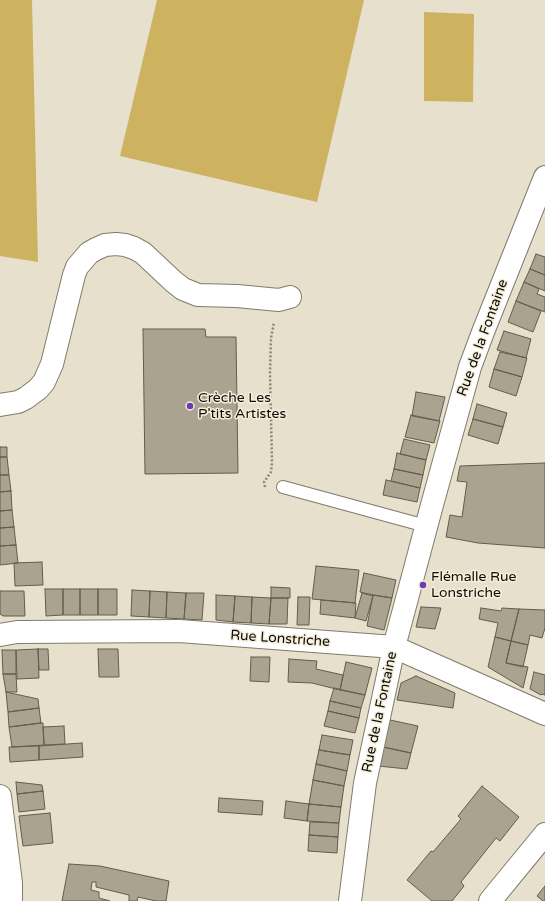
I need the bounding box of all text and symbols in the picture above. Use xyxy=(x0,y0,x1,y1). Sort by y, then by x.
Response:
street label: Rue de la Fontaine xyxy=(454,277,512,399)
place label: Crèche Les P'tits Artistes xyxy=(198,390,286,422)
marker: Crèche Les P'tits Artistes xyxy=(185,401,195,411)
place label: Flémalle Rue Lonstriche xyxy=(431,569,516,602)
marker: Flémalle Rue Lonstriche xyxy=(418,580,428,590)
street label: Rue Lonstriche xyxy=(230,627,330,651)
street label: Rue de la Fontaine xyxy=(359,650,401,774)

